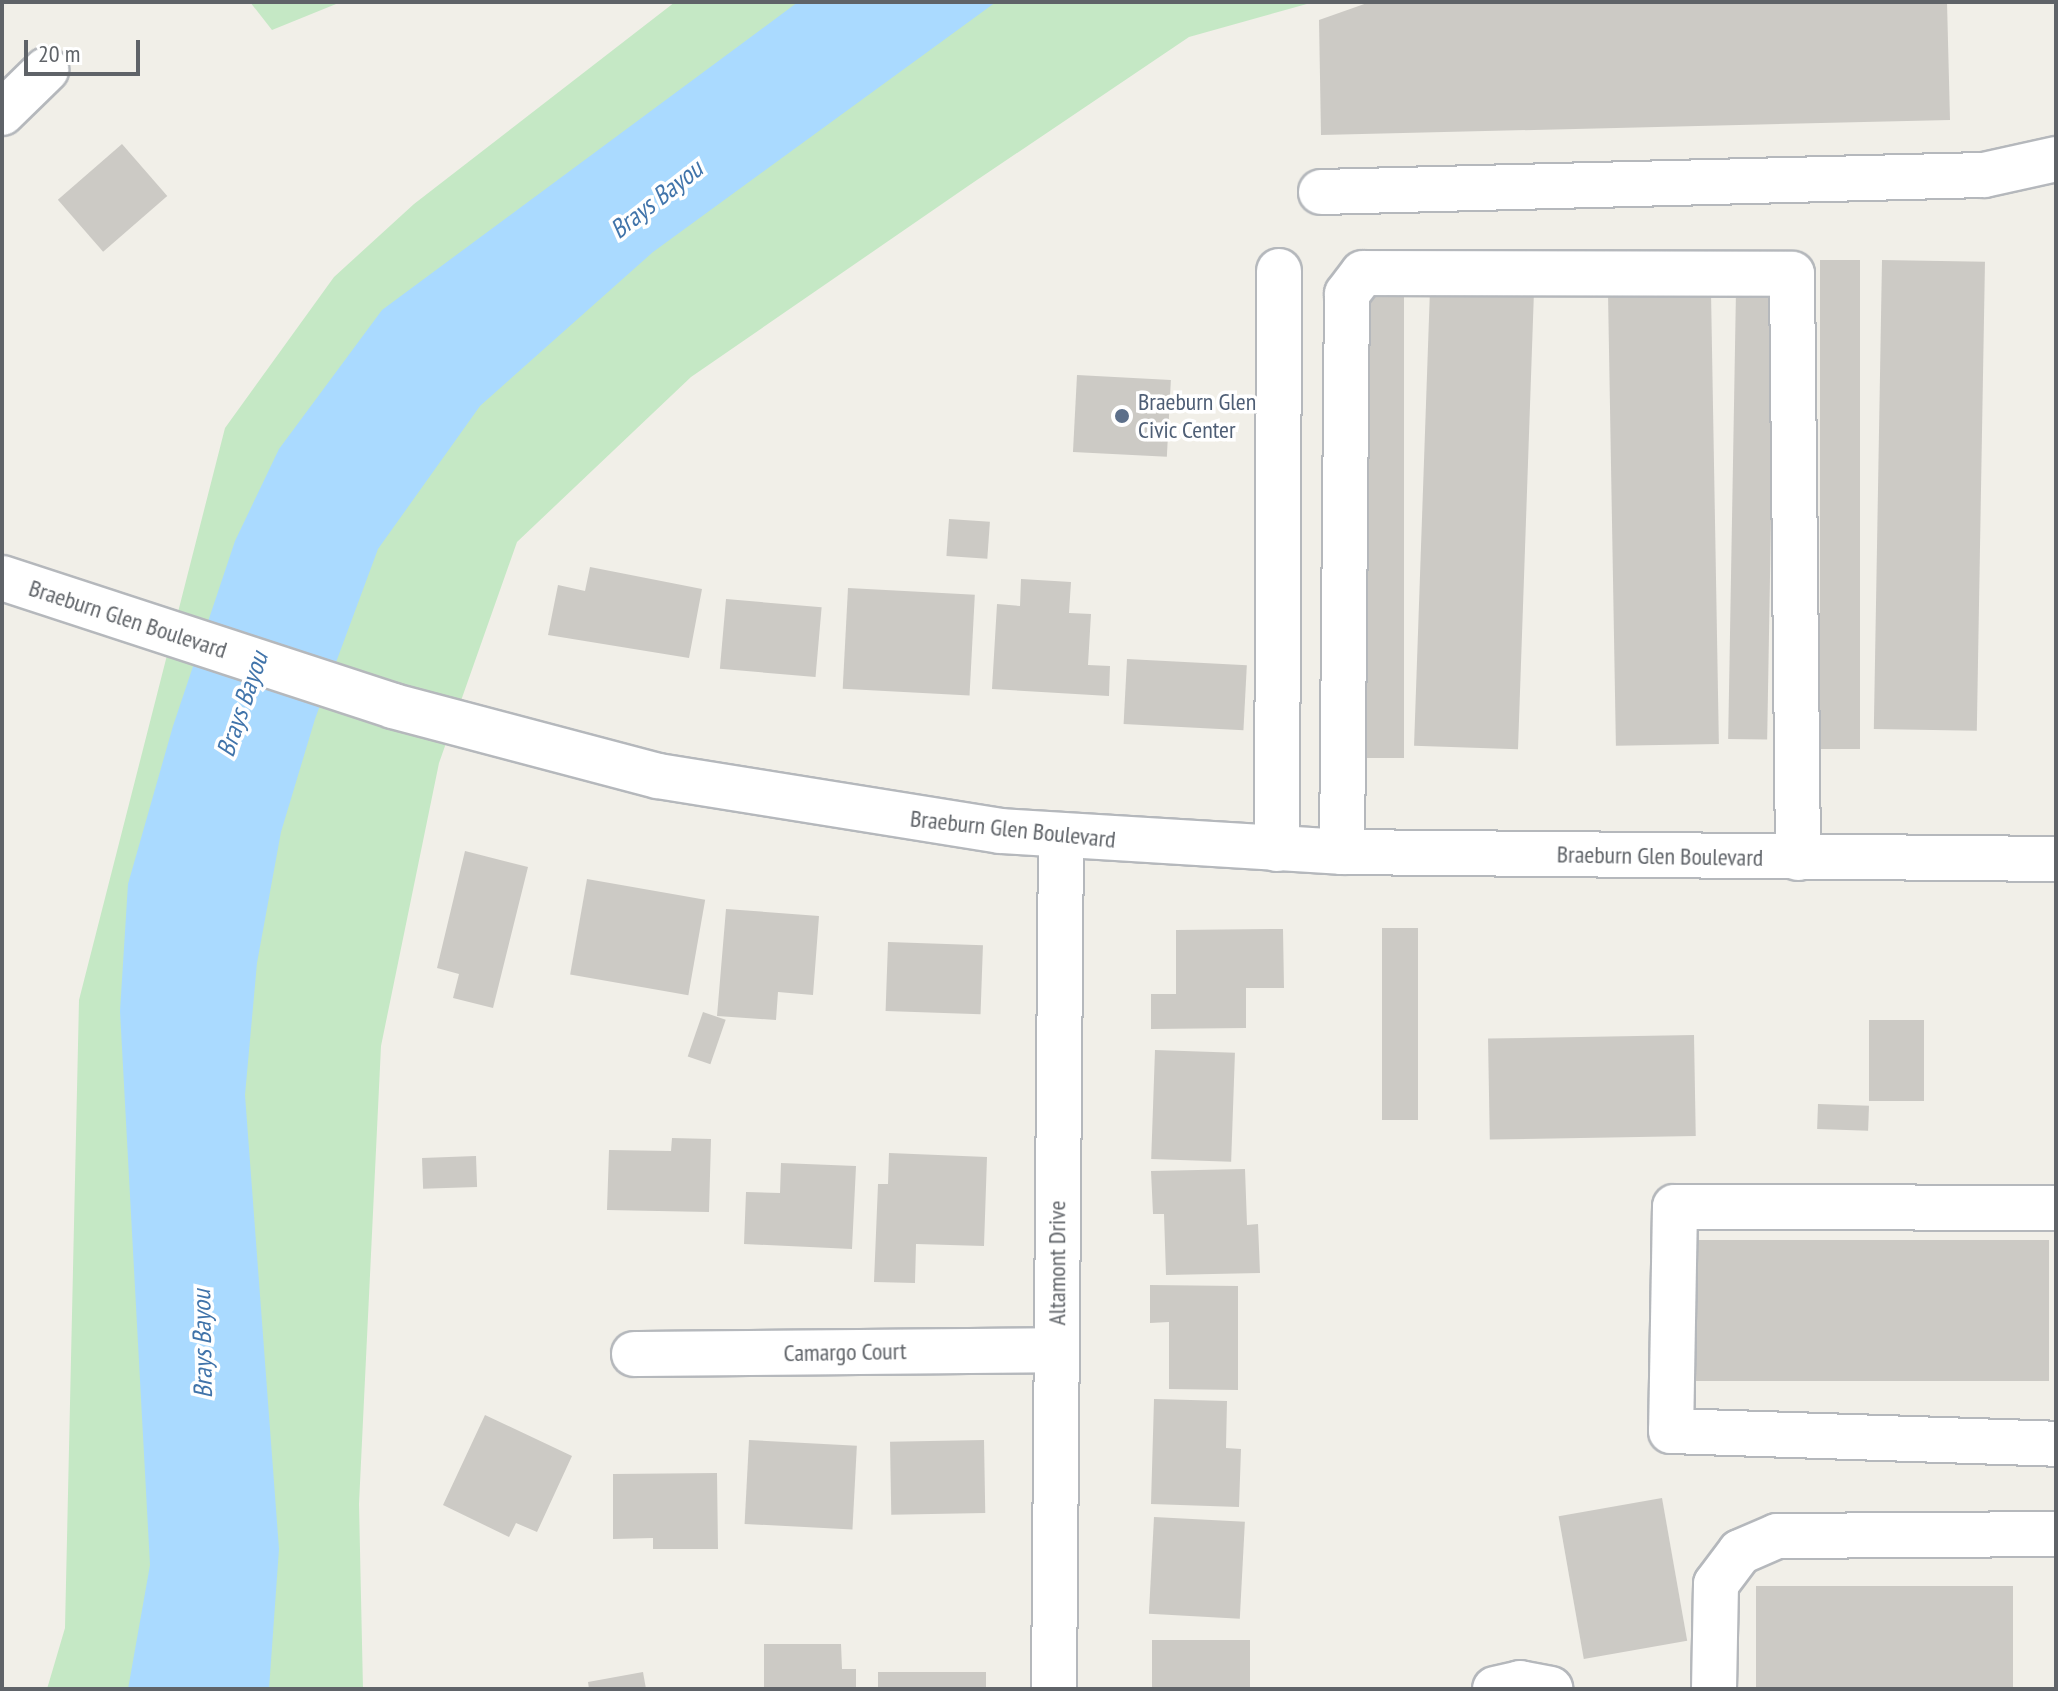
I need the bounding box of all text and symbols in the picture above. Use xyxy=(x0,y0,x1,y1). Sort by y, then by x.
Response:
scale bar xyxy=(28,24,144,74)
text: 20 m xyxy=(38,38,80,69)
water label: Brays Bayou xyxy=(604,153,708,245)
place label: Braeburn Glen Civic Center xyxy=(1138,388,1256,444)
marker: Braeburn Glen Civic Center xyxy=(1113,407,1131,425)
street label: Braeburn Glen Boulevard xyxy=(25,573,231,665)
water label: Brays Bayou xyxy=(210,647,274,761)
street label: Braeburn Glen Boulevard xyxy=(909,804,1117,854)
street label: Braeburn Glen Boulevard xyxy=(1557,840,1763,872)
street label: Altamont Drive xyxy=(1043,1201,1071,1325)
water label: Brays Bayou xyxy=(185,1289,219,1399)
street label: Camargo Court xyxy=(783,1337,907,1367)

